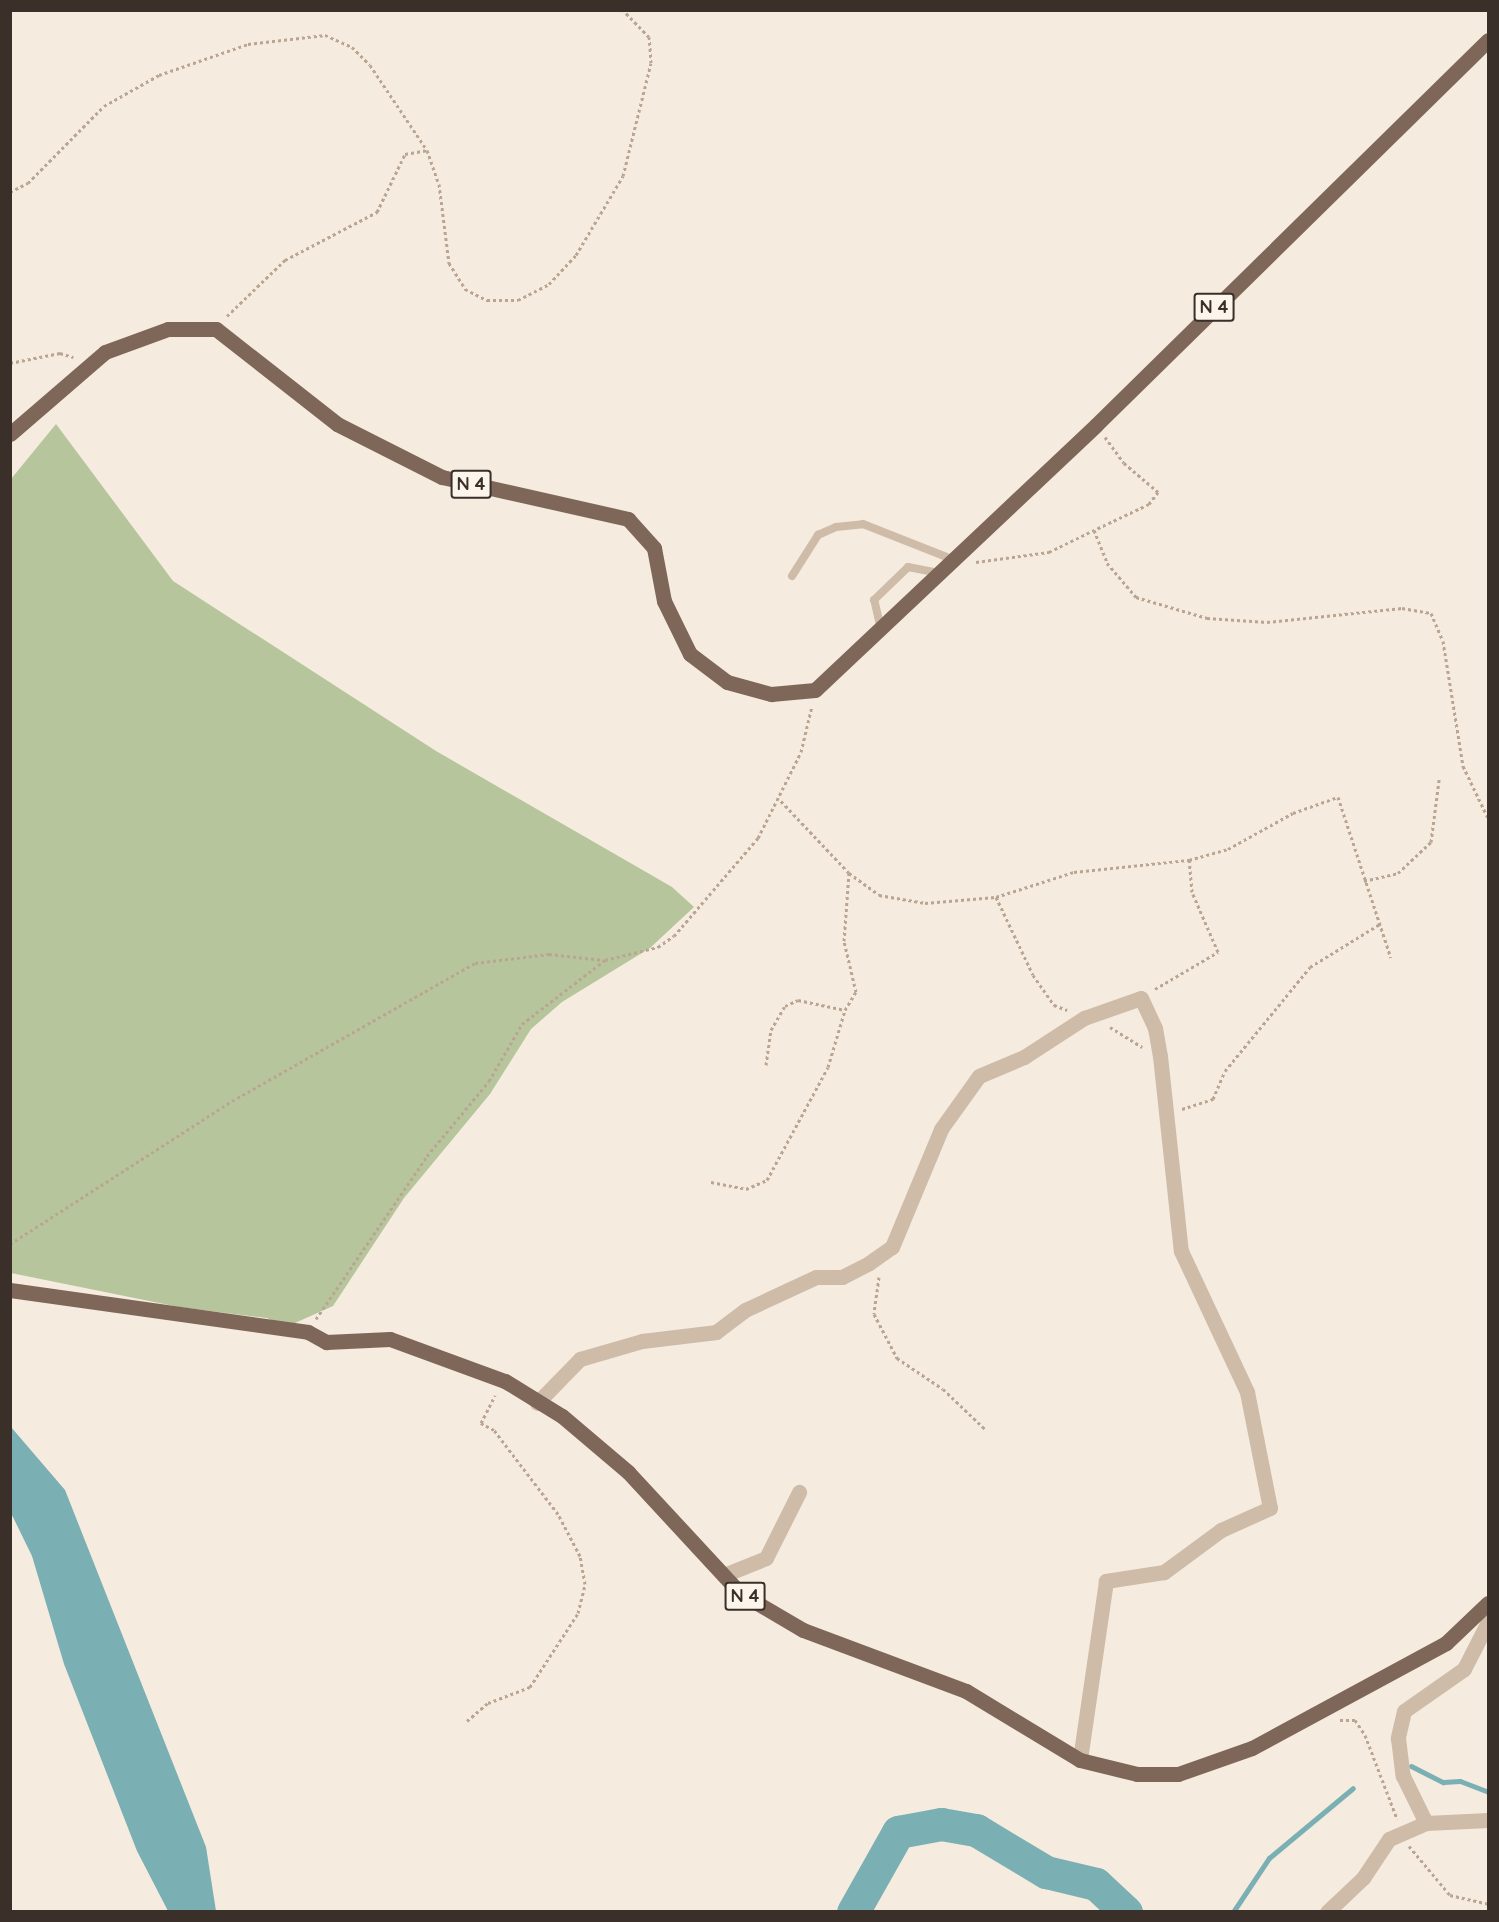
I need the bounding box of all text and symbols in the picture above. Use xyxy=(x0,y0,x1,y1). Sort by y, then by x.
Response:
road number: N 4 xyxy=(1193,292,1235,322)
road number: N 4 xyxy=(450,469,492,499)
road number: N 4 xyxy=(724,1581,766,1611)

